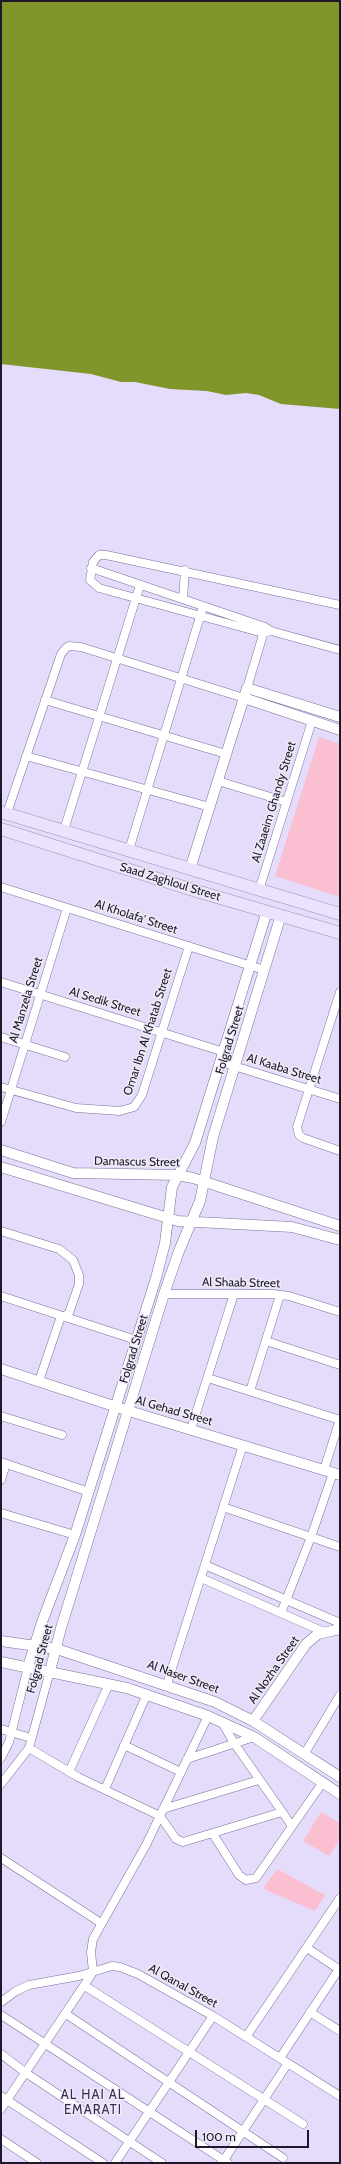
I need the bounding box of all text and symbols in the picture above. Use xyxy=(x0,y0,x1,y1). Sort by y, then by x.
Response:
street label: Al Zaaeim Ghandy Street xyxy=(249,740,299,864)
street label: Saad Zaghloul Street xyxy=(118,860,222,904)
street label: Al Kholafa' Street xyxy=(93,897,179,937)
street label: Al Manzela Street xyxy=(6,955,46,1045)
street label: Omar Ibn Al Khatab Street xyxy=(121,967,175,1097)
street label: Al Sedik Street xyxy=(67,984,143,1020)
street label: Folgrad Street xyxy=(213,1004,247,1076)
street label: Al Kaaba Street xyxy=(245,1051,323,1087)
street label: Damascus Street xyxy=(94,1154,180,1170)
street label: Al Shaab Street xyxy=(202,1275,280,1291)
street label: Folgrad Street xyxy=(117,1313,151,1385)
street label: Al Gehad Street xyxy=(134,1393,214,1429)
street label: Folgrad Street xyxy=(24,1623,56,1695)
street label: Al Nozha Street xyxy=(245,1633,303,1707)
street label: Al Naser Street xyxy=(145,1657,221,1697)
street label: Al Qanal Street xyxy=(146,1961,220,2011)
district label: AL HAI AL EMARATI xyxy=(61,2087,125,2118)
scale bar xyxy=(197,2122,311,2148)
text: 100 m xyxy=(202,2129,236,2144)

